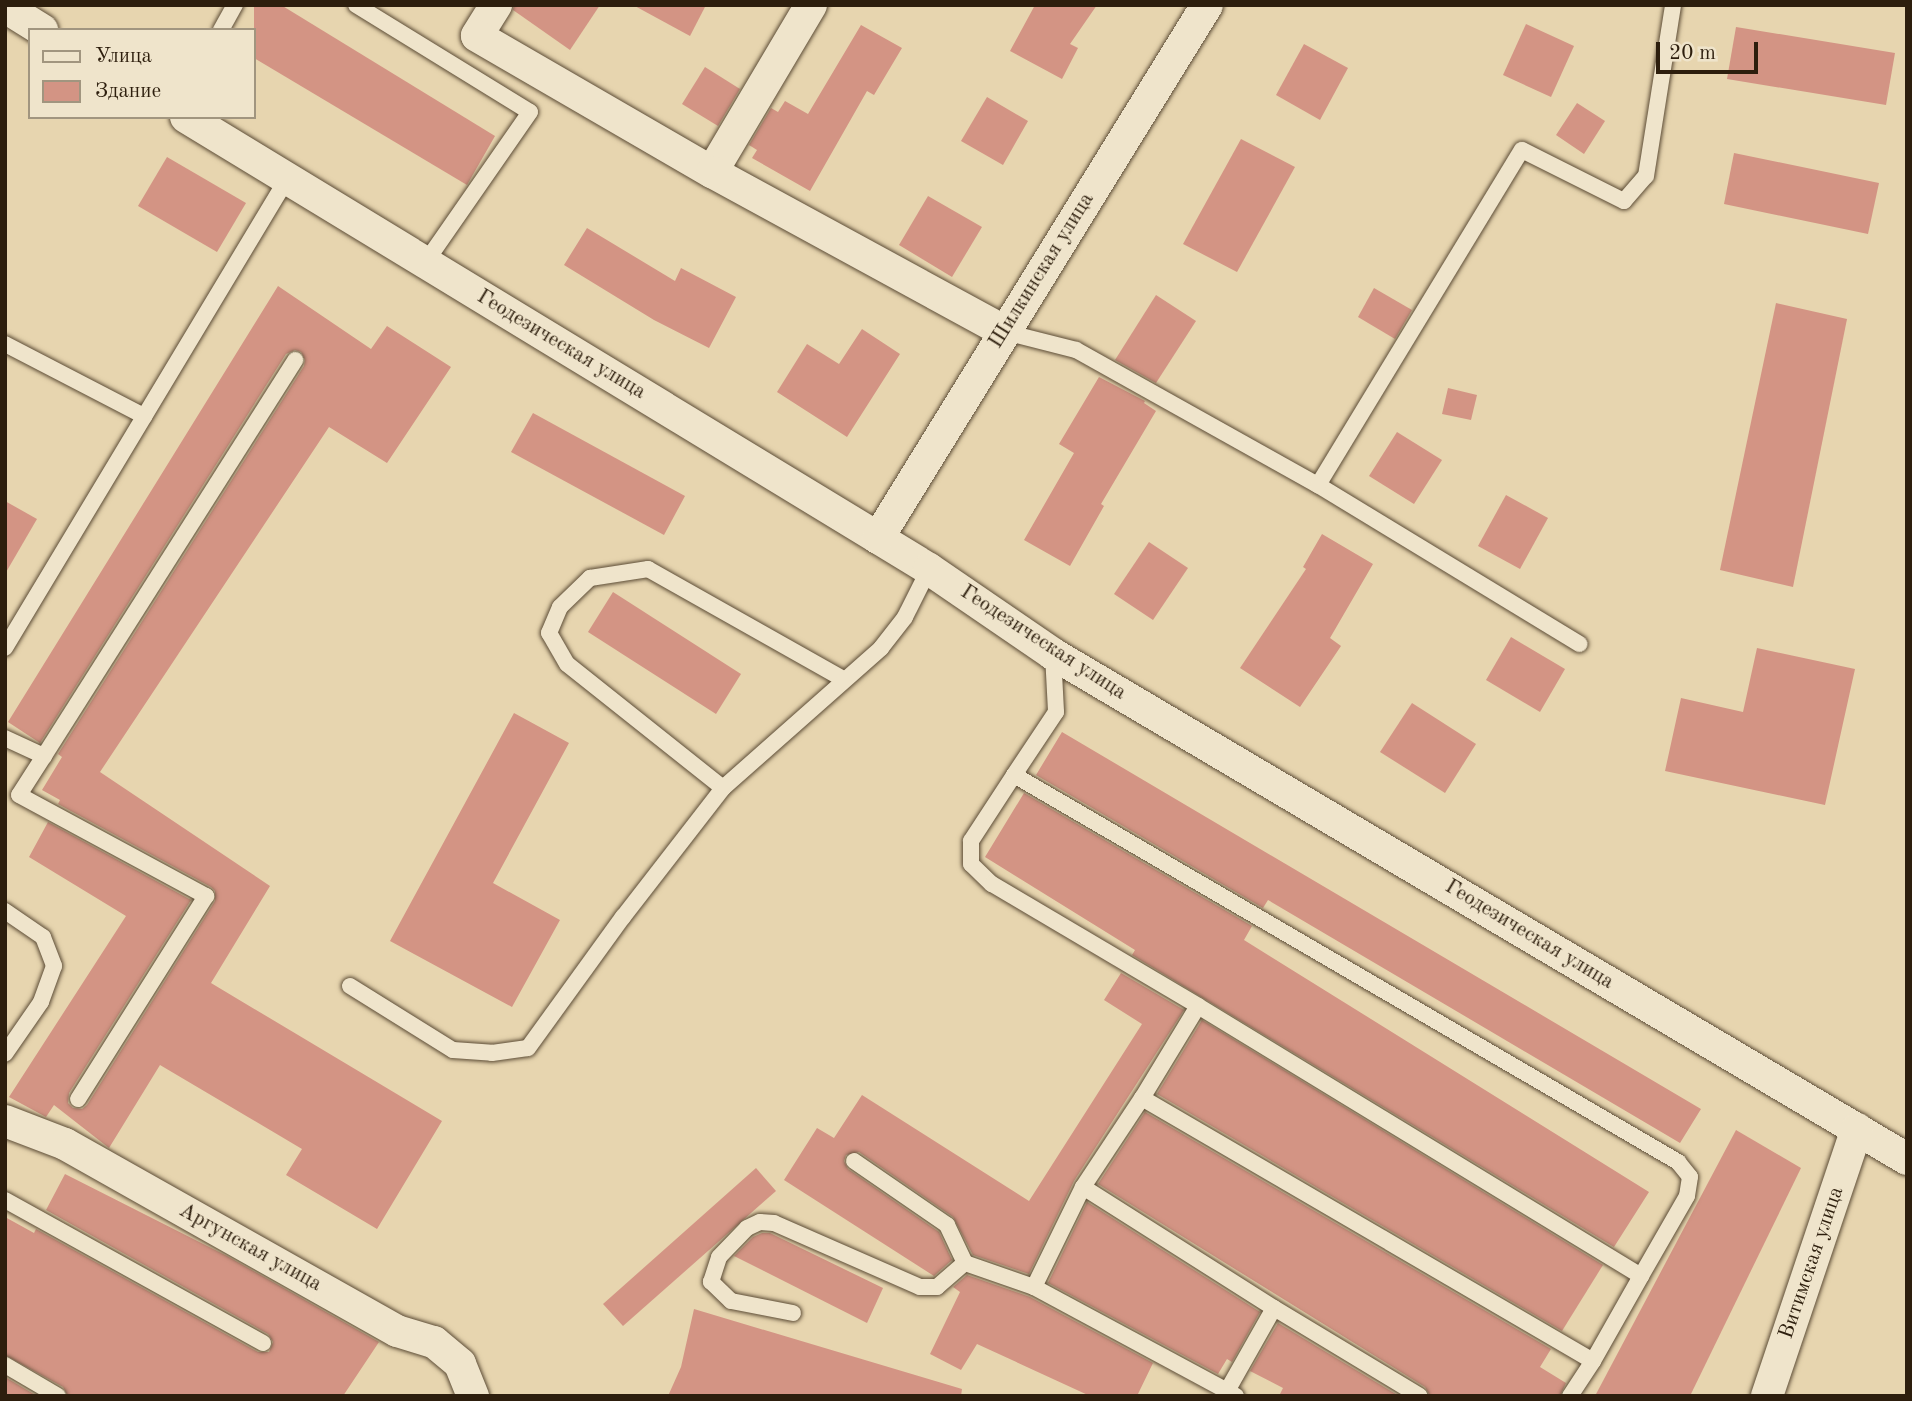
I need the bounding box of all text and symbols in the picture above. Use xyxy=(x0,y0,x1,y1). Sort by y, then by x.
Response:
legend xyxy=(28,28,256,119)
scale bar xyxy=(1660,28,1762,72)
text: 20 m xyxy=(1669,43,1716,64)
text: Улица xyxy=(95,46,152,67)
text: Здание xyxy=(95,81,161,102)
street label: Шилкинская улица xyxy=(984,188,1100,354)
street label: Геодезическая улица xyxy=(472,285,650,405)
street label: Геодезическая улица xyxy=(955,580,1131,706)
street label: Геодезическая улица xyxy=(1440,875,1618,995)
street label: Витимская улица xyxy=(1774,1183,1850,1343)
street label: Аргунская улица xyxy=(174,1198,326,1298)

